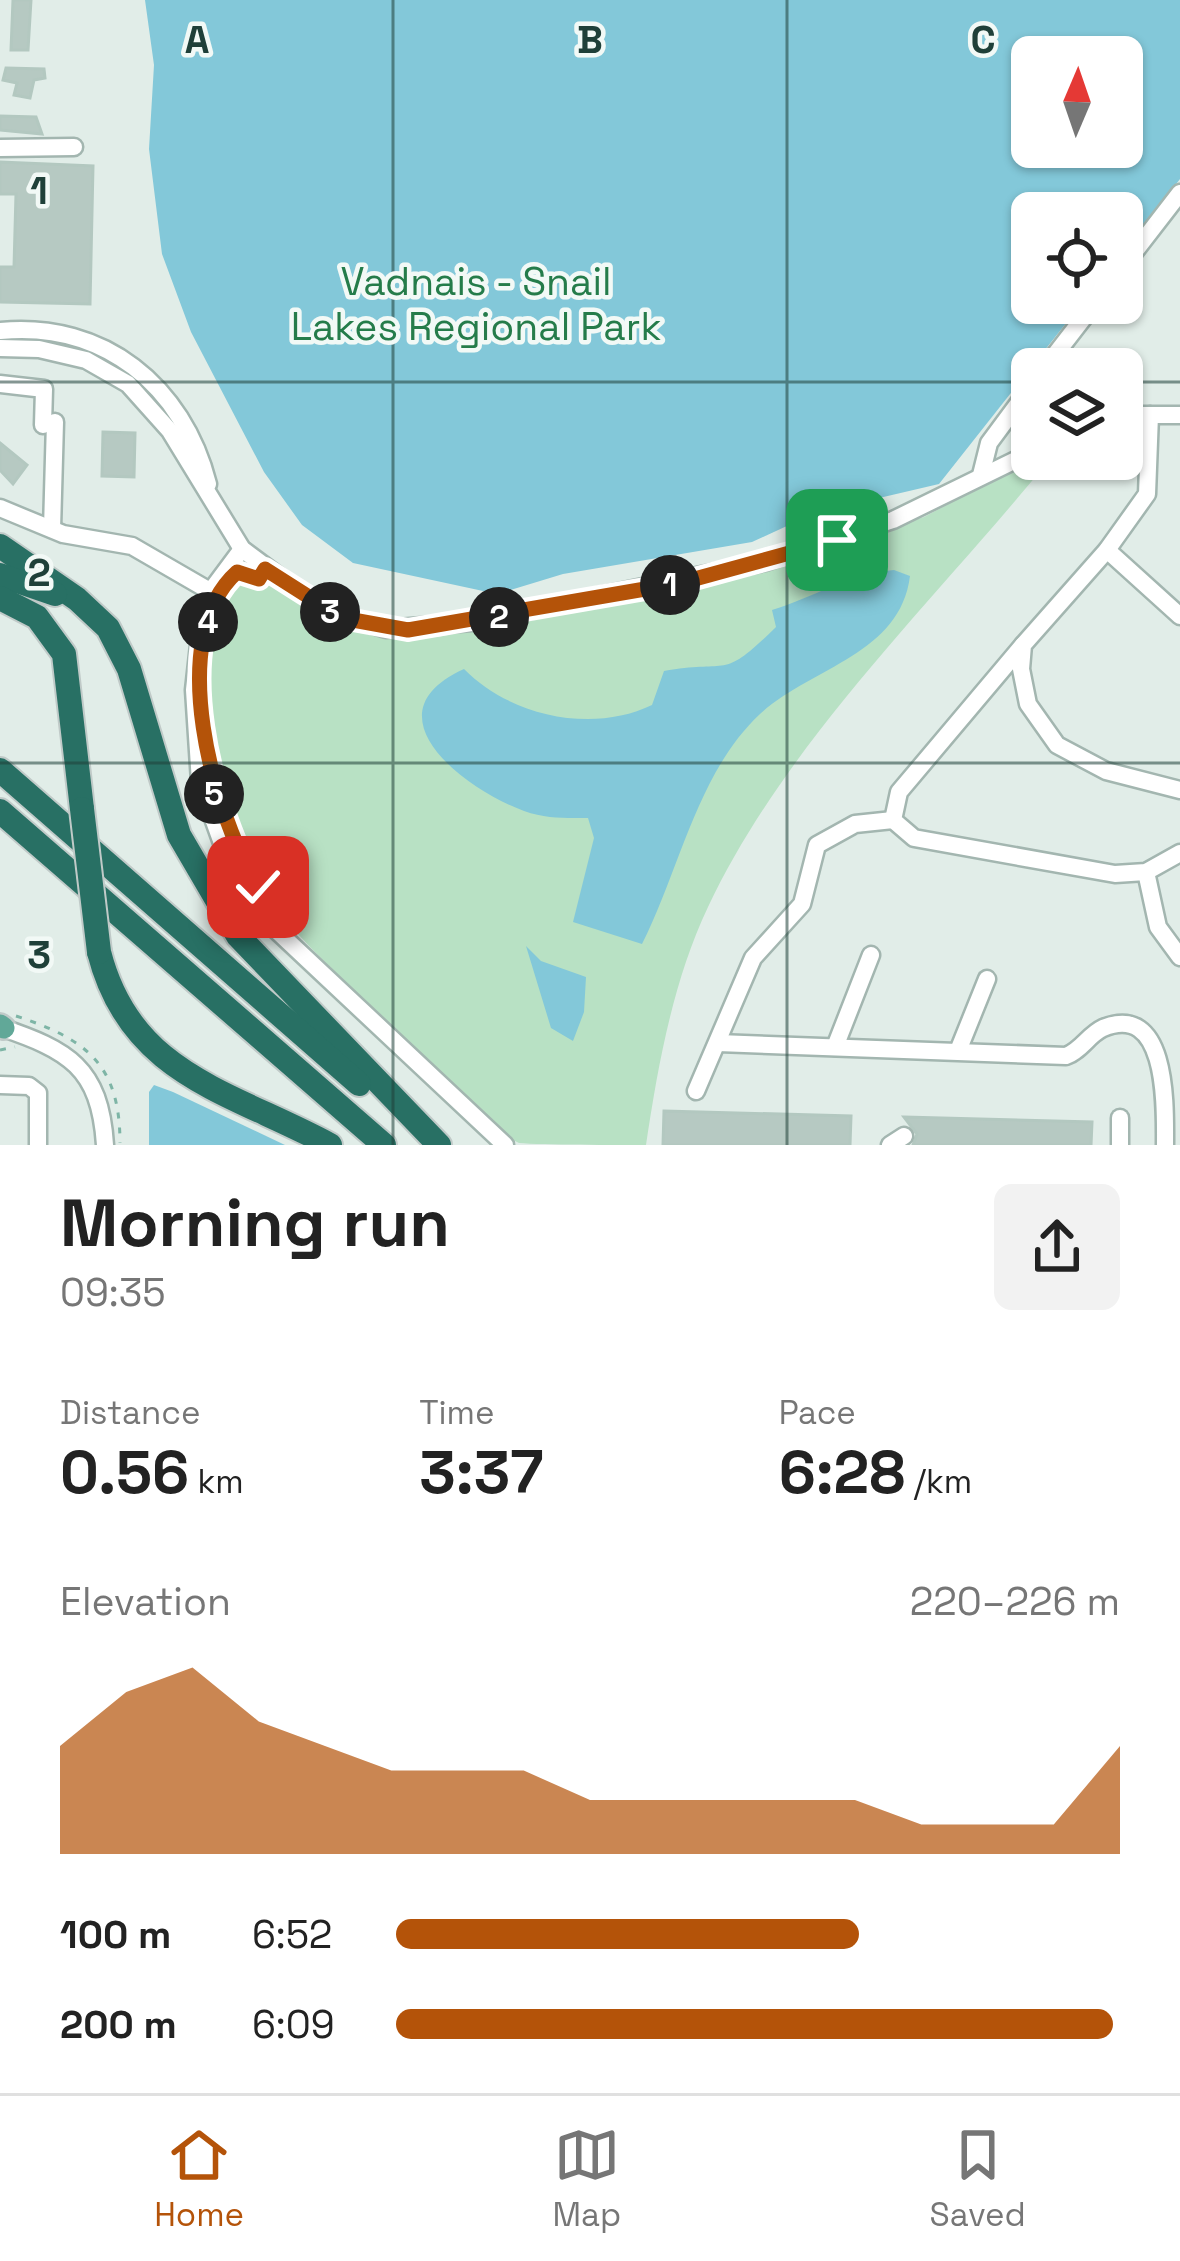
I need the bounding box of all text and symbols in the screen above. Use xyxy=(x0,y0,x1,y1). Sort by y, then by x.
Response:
text: A xyxy=(185,15,210,64)
text: B xyxy=(577,15,603,64)
text: C xyxy=(970,15,996,64)
north arrow xyxy=(1011,36,1143,168)
map controls xyxy=(1011,36,1143,480)
text: 1 xyxy=(30,166,48,215)
button: locate xyxy=(1011,192,1143,324)
park label: Vadnais - Snail Lakes Regional Park xyxy=(291,257,661,351)
button: layers xyxy=(1011,348,1143,480)
pin xyxy=(786,489,888,591)
icon: arrive xyxy=(804,507,870,573)
text: 2 xyxy=(27,548,51,597)
pin: 1 xyxy=(640,555,700,615)
text: 1 xyxy=(663,564,677,606)
pin: 3 xyxy=(300,582,360,642)
pin: 2 xyxy=(469,587,529,647)
text: 3 xyxy=(320,591,340,633)
pin: 4 xyxy=(178,592,238,652)
text: 2 xyxy=(489,596,509,638)
text: 4 xyxy=(198,601,219,643)
pin: 5 xyxy=(184,764,244,824)
text: 5 xyxy=(204,773,224,815)
pin xyxy=(207,836,309,938)
icon: check xyxy=(225,854,291,920)
text: 3 xyxy=(27,930,51,979)
text: Morning run xyxy=(60,1181,450,1265)
button: share xyxy=(994,1184,1120,1310)
text: 09:35 xyxy=(60,1268,166,1317)
text: Distance xyxy=(60,1392,201,1434)
text: Time xyxy=(419,1392,494,1434)
text: Pace xyxy=(779,1392,856,1434)
text: 0.56 xyxy=(60,1434,189,1511)
text: 3:37 xyxy=(419,1434,543,1511)
text: 6:28 xyxy=(779,1434,905,1511)
text: km xyxy=(189,1461,244,1503)
text: /km xyxy=(905,1461,972,1503)
text: Elevation xyxy=(60,1577,231,1626)
text: 220–226 m xyxy=(910,1577,1120,1626)
text: 100 m xyxy=(60,1910,171,1959)
text: 6:52 xyxy=(252,1910,332,1959)
text: 200 m xyxy=(60,2000,177,2049)
text: 6:09 xyxy=(252,2000,335,2049)
tab: Home xyxy=(154,2122,244,2236)
tab: Map xyxy=(552,2122,621,2236)
tab: Saved xyxy=(930,2122,1026,2236)

